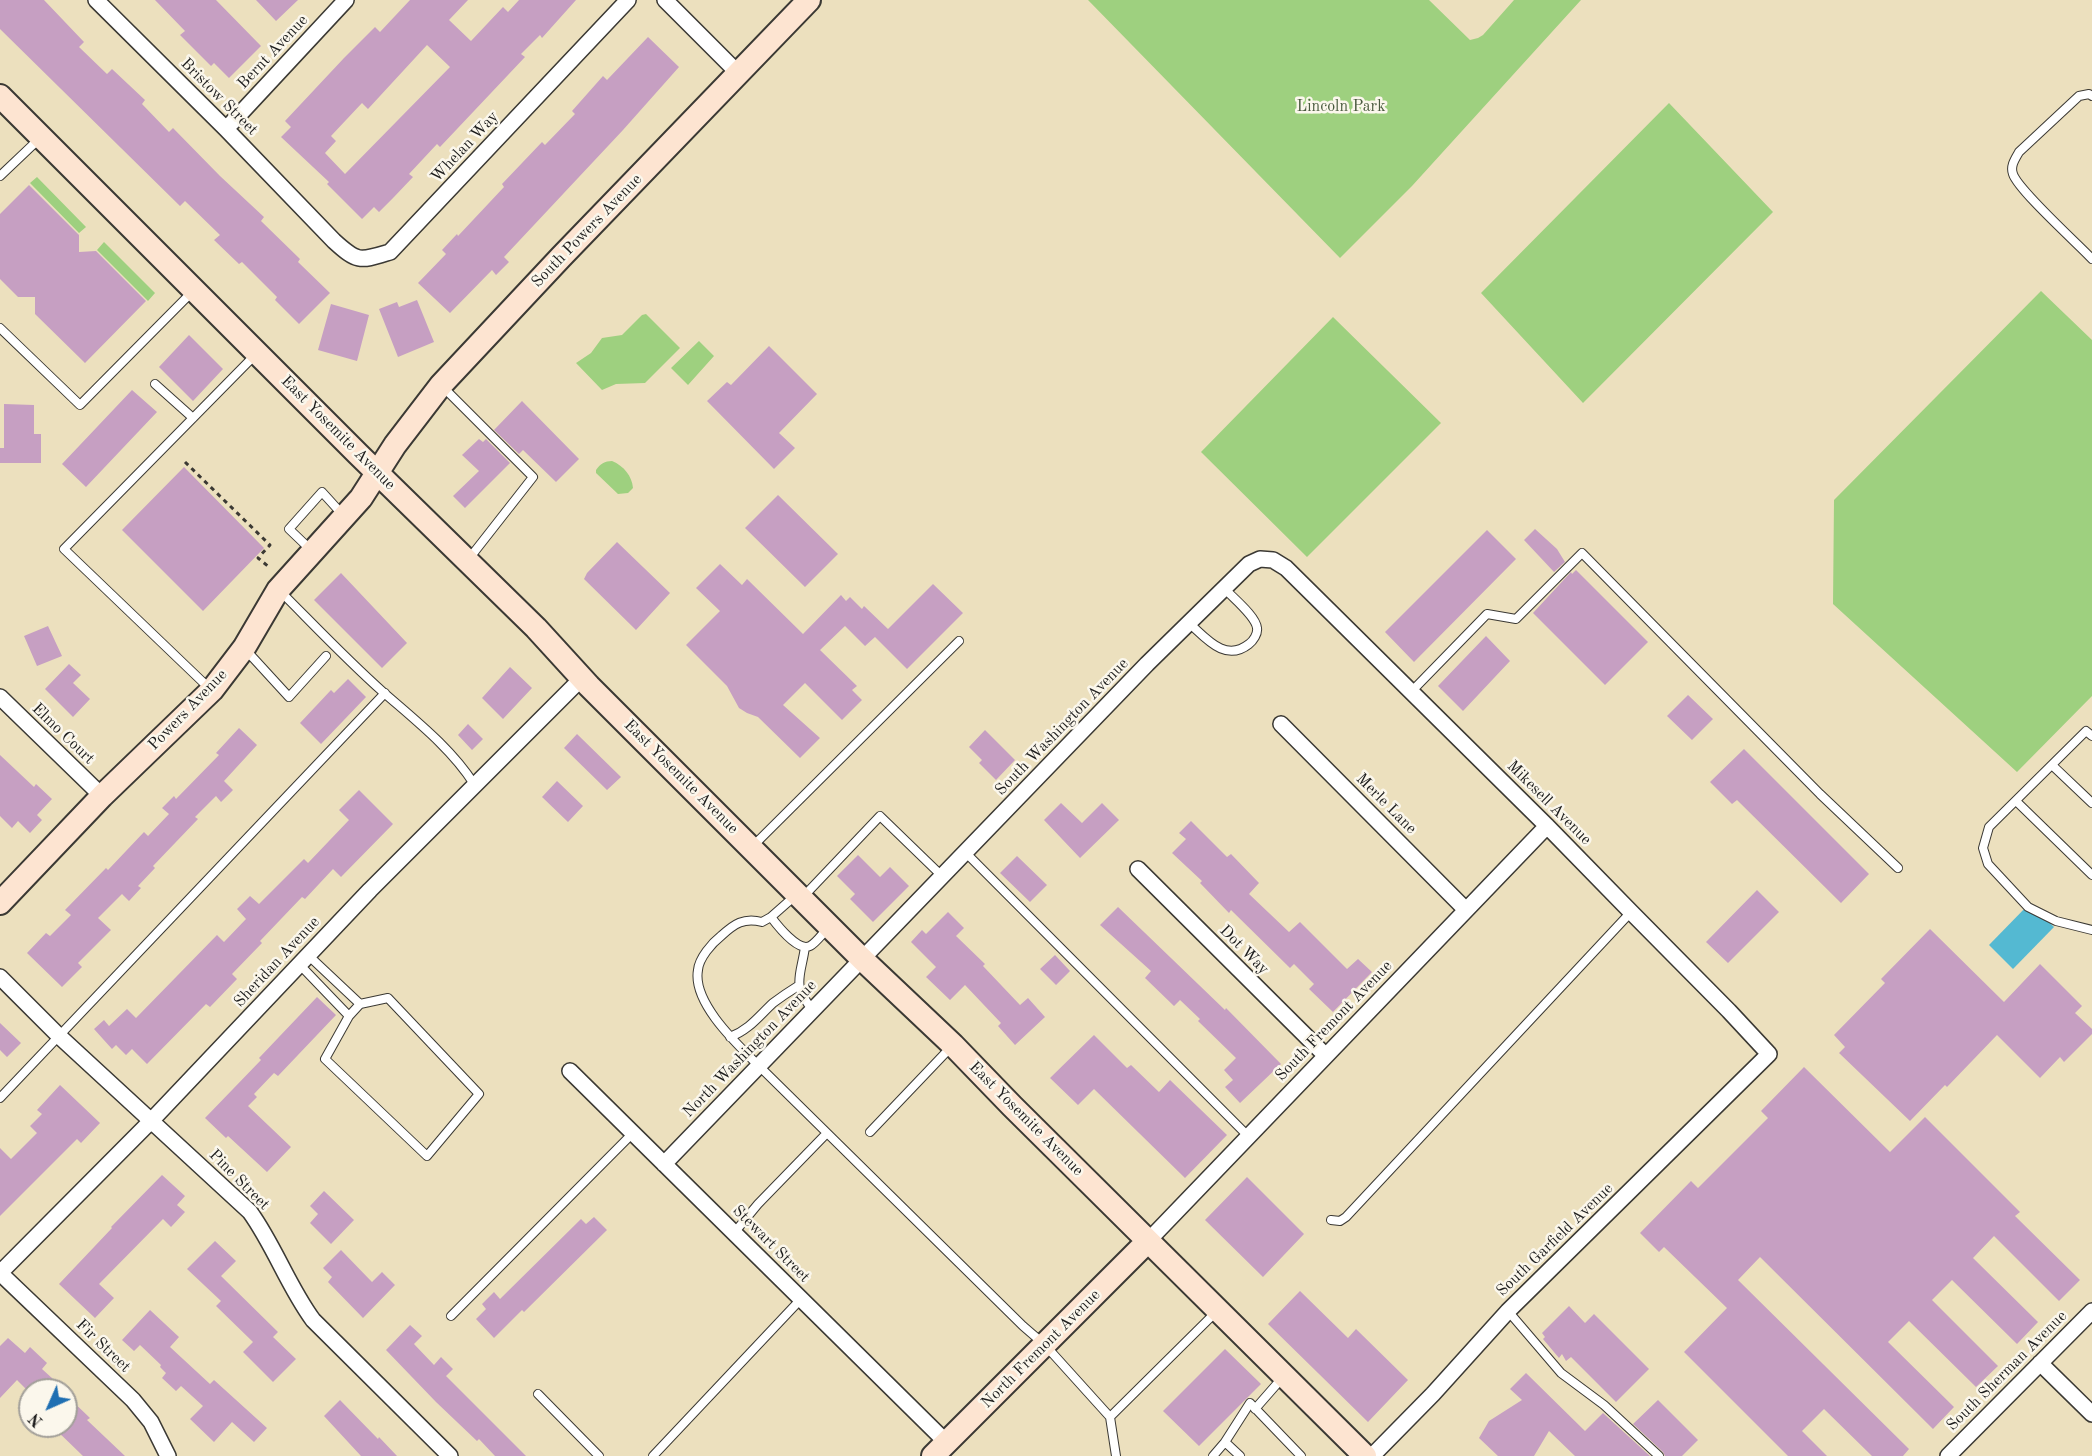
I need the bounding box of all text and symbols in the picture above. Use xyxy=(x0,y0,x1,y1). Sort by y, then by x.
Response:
street label: Bernt Avenue xyxy=(234,11,312,93)
street label: Bristow Street xyxy=(176,54,262,140)
park label: Lincoln Park xyxy=(1297,97,1385,117)
street label: Whelan Way xyxy=(427,107,503,187)
street label: South Powers Avenue xyxy=(528,170,646,292)
street label: East Yosemite Avenue xyxy=(277,372,399,494)
street label: South Washington Avenue xyxy=(991,654,1133,800)
street label: Powers Avenue xyxy=(144,665,232,755)
street label: Elmo Court xyxy=(28,699,98,769)
street label: East Yosemite Avenue xyxy=(620,716,742,838)
street label: Mikesell Avenue xyxy=(1503,757,1595,849)
street label: Merle Lane xyxy=(1352,770,1420,838)
street label: Sheridan Avenue xyxy=(230,913,324,1011)
street label: Dot Way xyxy=(1215,921,1273,979)
street label: South Fremont Avenue xyxy=(1271,957,1397,1085)
street label: North Washington Avenue xyxy=(679,976,821,1122)
street label: East Yosemite Avenue xyxy=(965,1058,1087,1180)
street label: Pine Street xyxy=(205,1146,273,1214)
street label: South Garfield Avenue xyxy=(1493,1179,1617,1301)
street label: Stewart Street xyxy=(728,1201,814,1287)
street label: North Fremont Avenue xyxy=(977,1285,1105,1413)
street label: South Sherman Avenue xyxy=(1943,1307,2071,1435)
street label: Fir Street xyxy=(72,1315,134,1377)
north arrow xyxy=(18,1378,78,1438)
text: N xyxy=(27,1409,47,1429)

